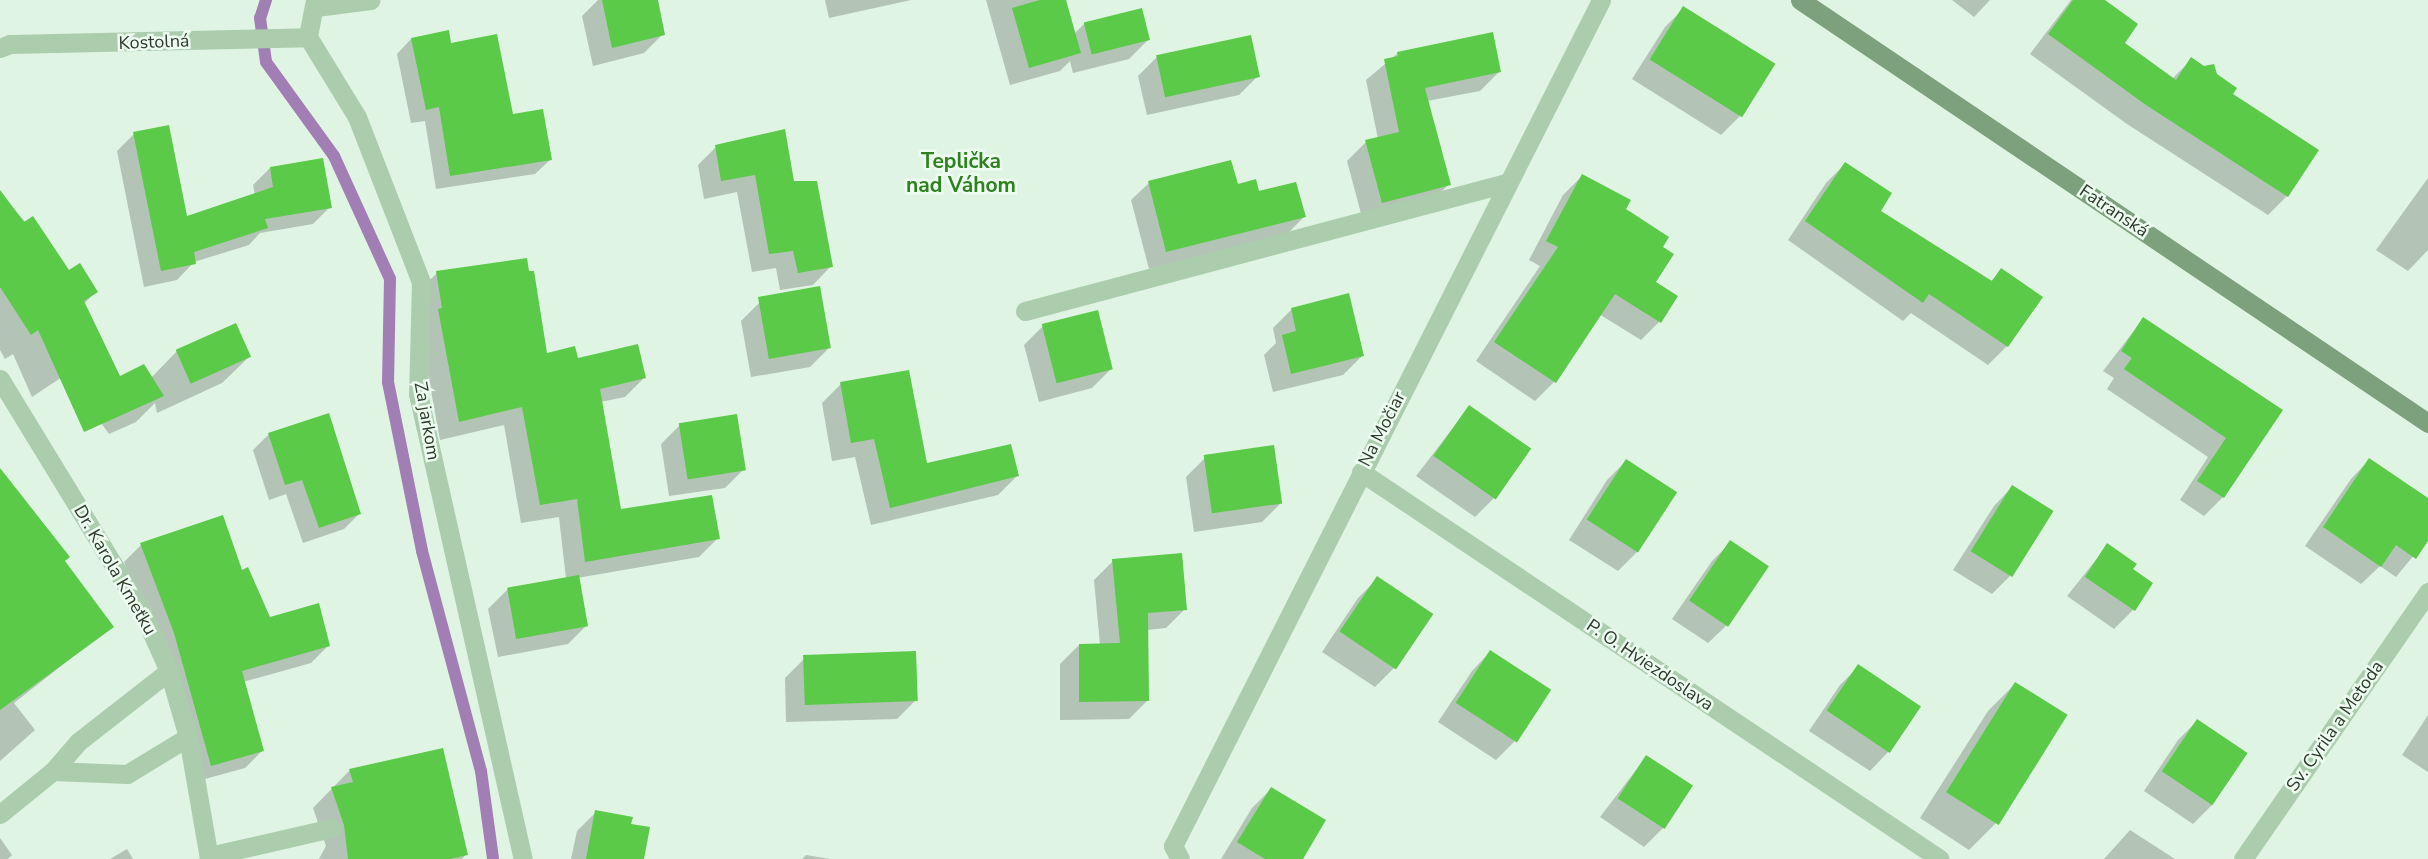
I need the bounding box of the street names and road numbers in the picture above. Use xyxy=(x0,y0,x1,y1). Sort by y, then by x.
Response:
street label: Kostolná xyxy=(118,30,190,54)
street label: Fatranská xyxy=(2075,180,2153,242)
street label: Za jarkom xyxy=(410,380,444,462)
street label: Na Močiar xyxy=(1354,388,1410,470)
street label: Dr. Karola Kmeťku xyxy=(69,501,161,639)
street label: P. O. Hviezdoslava xyxy=(1582,615,1718,715)
street label: Sv. Cyrila a Metoda xyxy=(2282,657,2388,795)

